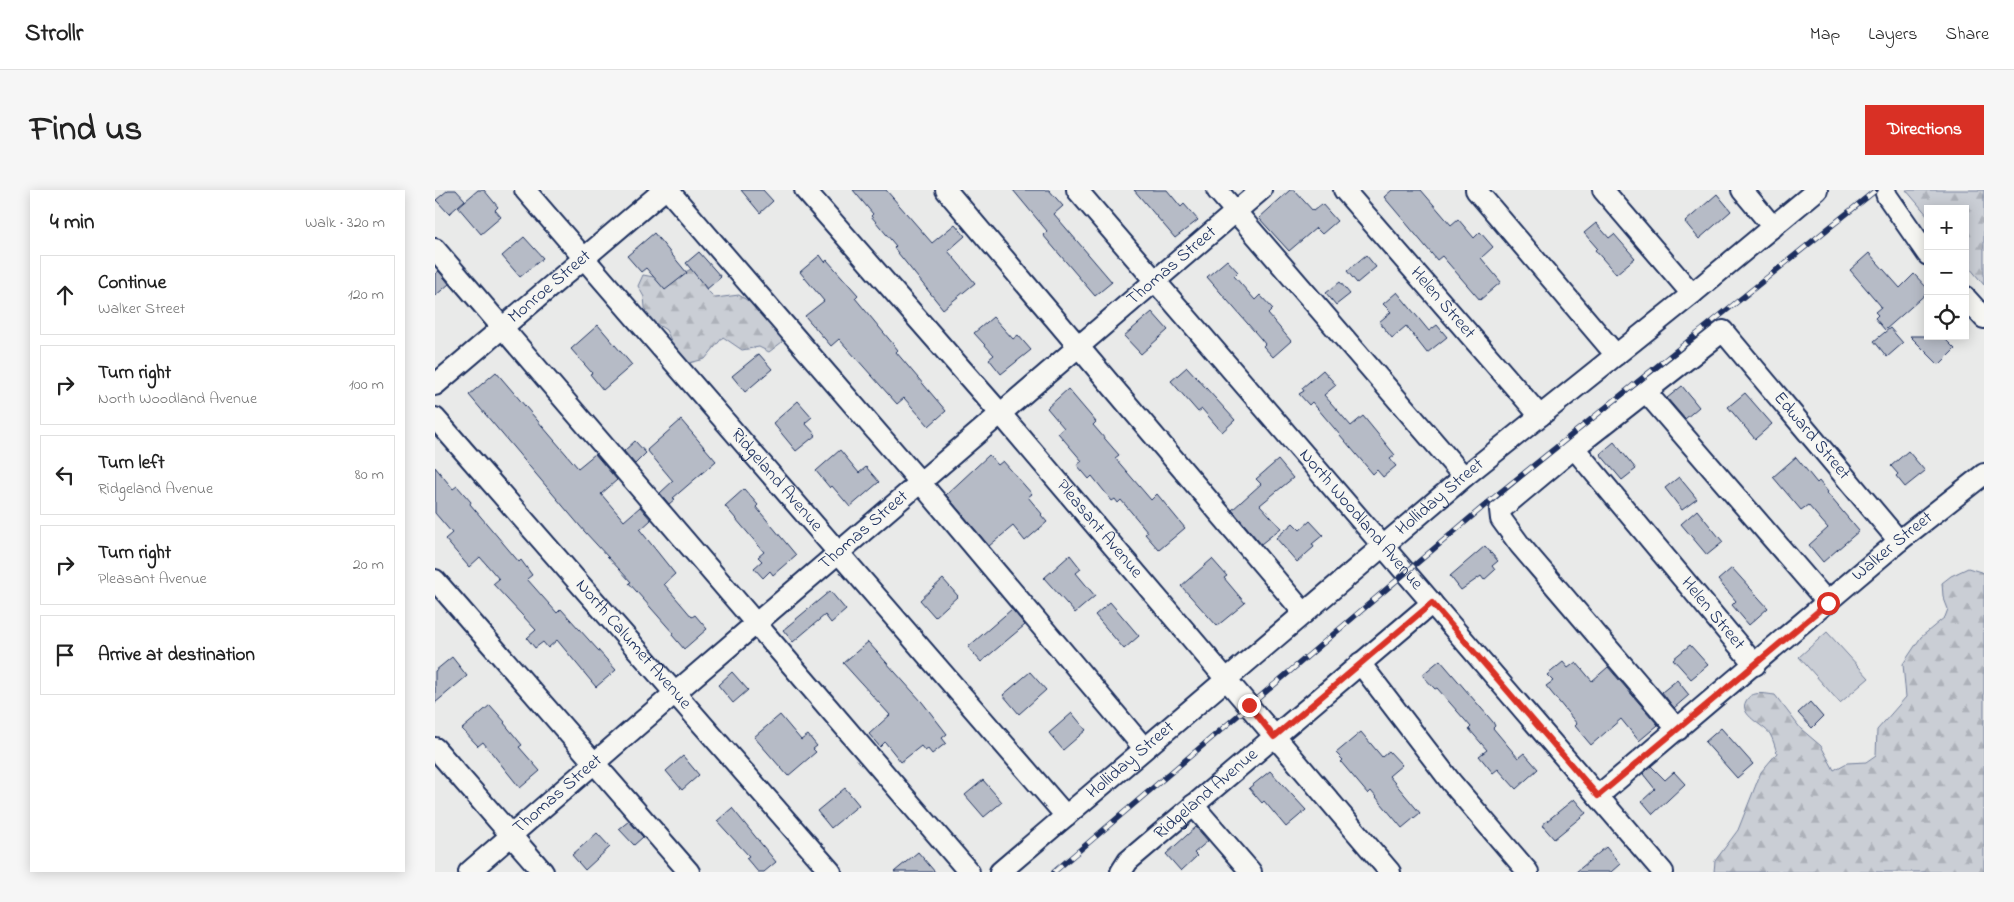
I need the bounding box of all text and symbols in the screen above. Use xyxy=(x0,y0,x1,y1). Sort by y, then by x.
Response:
text: Strollr xyxy=(25,17,83,52)
text: Map xyxy=(1810,22,1840,48)
text: Layers xyxy=(1868,22,1918,48)
text: Share xyxy=(1946,22,1989,48)
text: Find us xyxy=(30,105,142,156)
button: Directions xyxy=(1865,105,1984,155)
map controls xyxy=(1924,205,1969,340)
button: + xyxy=(1924,205,1969,250)
text: 4 min xyxy=(50,208,94,238)
text: Walk · 320 m xyxy=(305,211,385,235)
street label: Thomas Street xyxy=(1121,220,1223,312)
street label: Monroe Street xyxy=(503,244,597,330)
button: − xyxy=(1924,250,1969,295)
street label: Helen Street xyxy=(1403,261,1481,345)
text: Continue xyxy=(98,270,166,297)
icon: ahead xyxy=(51,281,79,309)
text: 120 m xyxy=(348,283,384,307)
button: locate xyxy=(1924,295,1969,340)
text: Walker Street xyxy=(98,297,185,321)
text: Turn right xyxy=(98,360,171,387)
icon: right xyxy=(51,371,79,399)
text: 100 m xyxy=(349,373,384,397)
text: North Woodland Avenue xyxy=(98,387,257,411)
street label: Edward Street xyxy=(1767,387,1856,486)
street label: Ridgeland Avenue xyxy=(724,423,829,539)
street label: North Woodland Avenue xyxy=(1292,443,1429,597)
text: Turn left xyxy=(98,450,165,477)
street label: Holliday Street xyxy=(1390,453,1490,542)
icon: left xyxy=(51,461,79,489)
text: 80 m xyxy=(355,463,384,487)
street label: Pleasant Avenue xyxy=(1049,474,1149,585)
text: Ridgeland Avenue xyxy=(98,477,213,501)
street label: Thomas Street xyxy=(813,485,915,577)
street label: Walker Street xyxy=(1847,506,1939,588)
text: Turn right xyxy=(98,540,171,567)
icon: right xyxy=(51,551,79,579)
text: 20 m xyxy=(353,553,384,577)
text: Pleasant Avenue xyxy=(98,567,207,591)
street label: Helen Street xyxy=(1674,572,1751,656)
street label: North Calumet Avenue xyxy=(569,574,698,716)
route start xyxy=(1817,592,1840,615)
icon: arrive xyxy=(51,641,79,669)
text: Arrive at destination xyxy=(98,642,255,669)
route end xyxy=(1238,694,1261,717)
street label: Holliday Street xyxy=(1081,715,1181,806)
street label: Ridgeland Avenue xyxy=(1149,742,1265,846)
street label: Thomas Street xyxy=(508,748,608,841)

